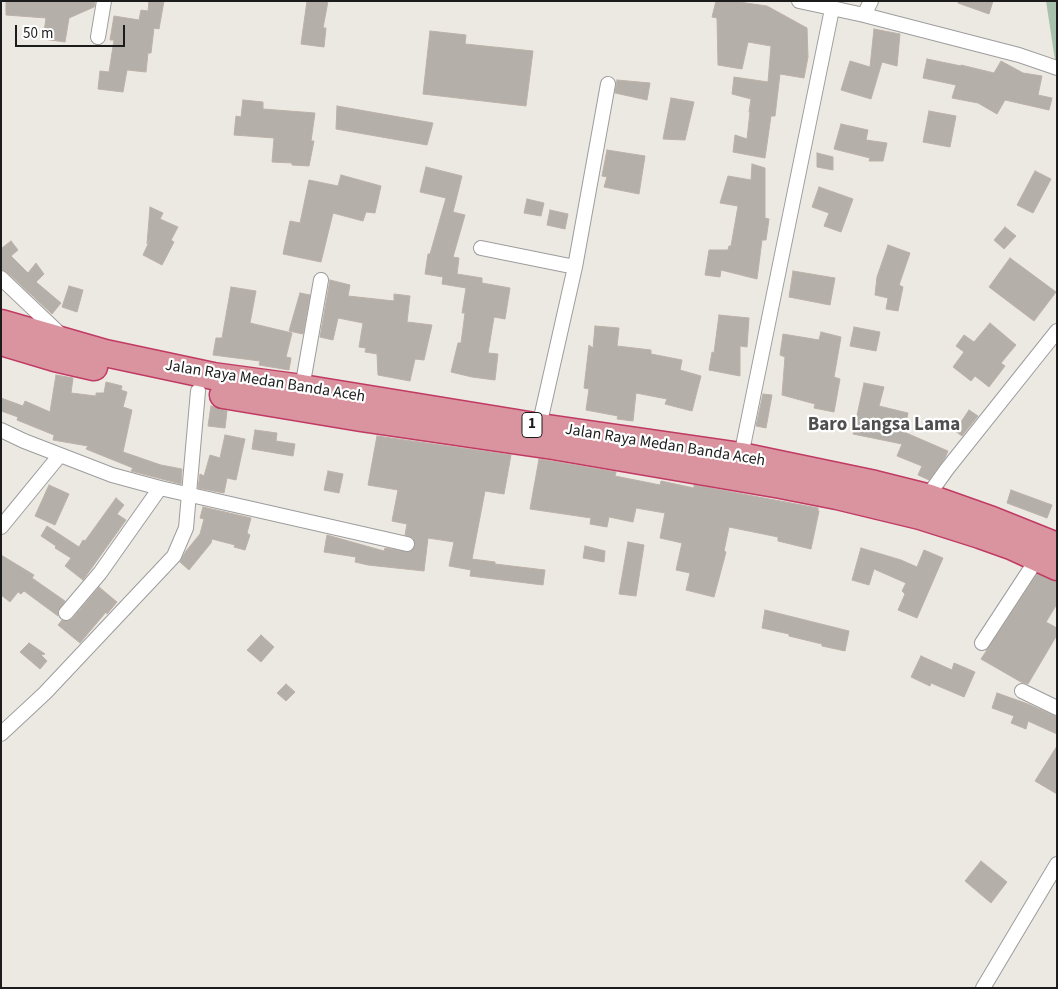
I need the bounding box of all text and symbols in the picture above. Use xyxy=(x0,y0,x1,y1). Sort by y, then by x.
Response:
scale bar xyxy=(18,15,128,47)
text: 50 m xyxy=(23,23,53,44)
street label: Jalan Raya Medan Banda Aceh xyxy=(164,357,366,407)
road number: 1 xyxy=(522,412,542,438)
district label: Baro Langsa Lama xyxy=(808,415,960,437)
street label: Jalan Raya Medan Banda Aceh xyxy=(564,421,766,471)

